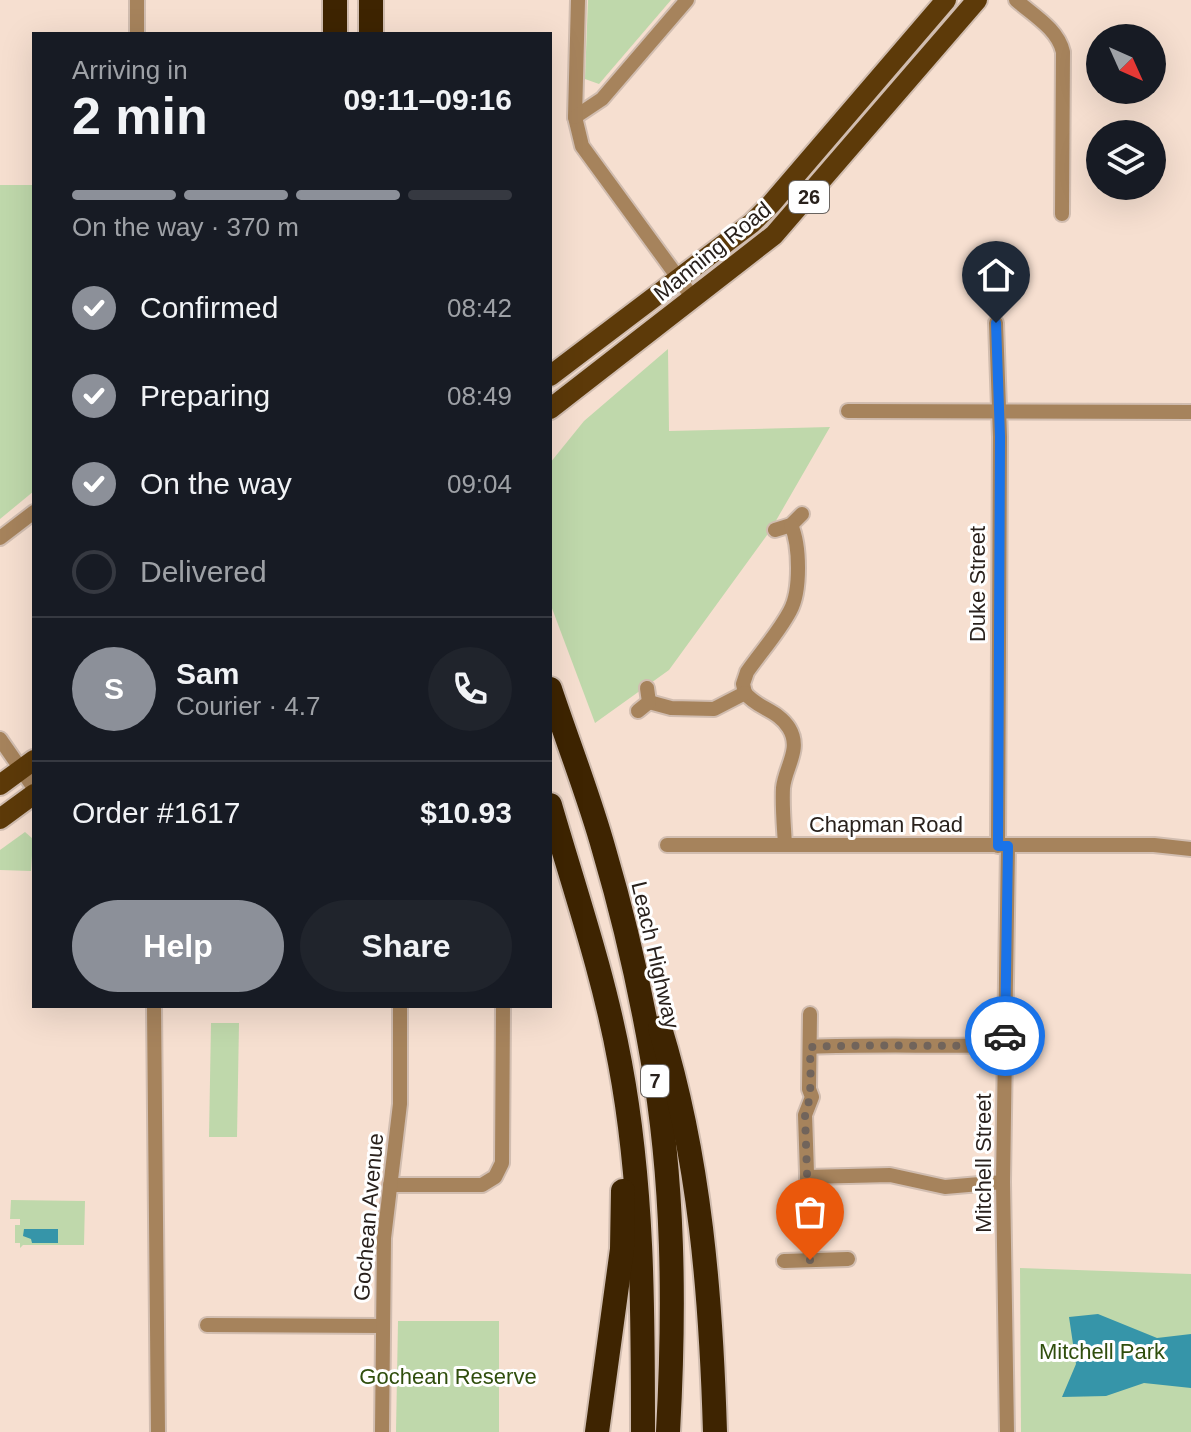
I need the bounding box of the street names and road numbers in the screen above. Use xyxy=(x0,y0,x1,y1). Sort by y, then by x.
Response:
road number: 26 xyxy=(789,181,829,213)
street label: Manning Road xyxy=(649,197,776,306)
street label: Duke Street xyxy=(965,526,990,642)
street label: Chapman Road xyxy=(809,812,963,837)
street label: Leach Highway xyxy=(626,879,685,1031)
road number: 7 xyxy=(641,1065,669,1097)
street label: Mitchell Street xyxy=(971,1093,996,1233)
street label: Gochean Avenue xyxy=(349,1132,388,1302)

